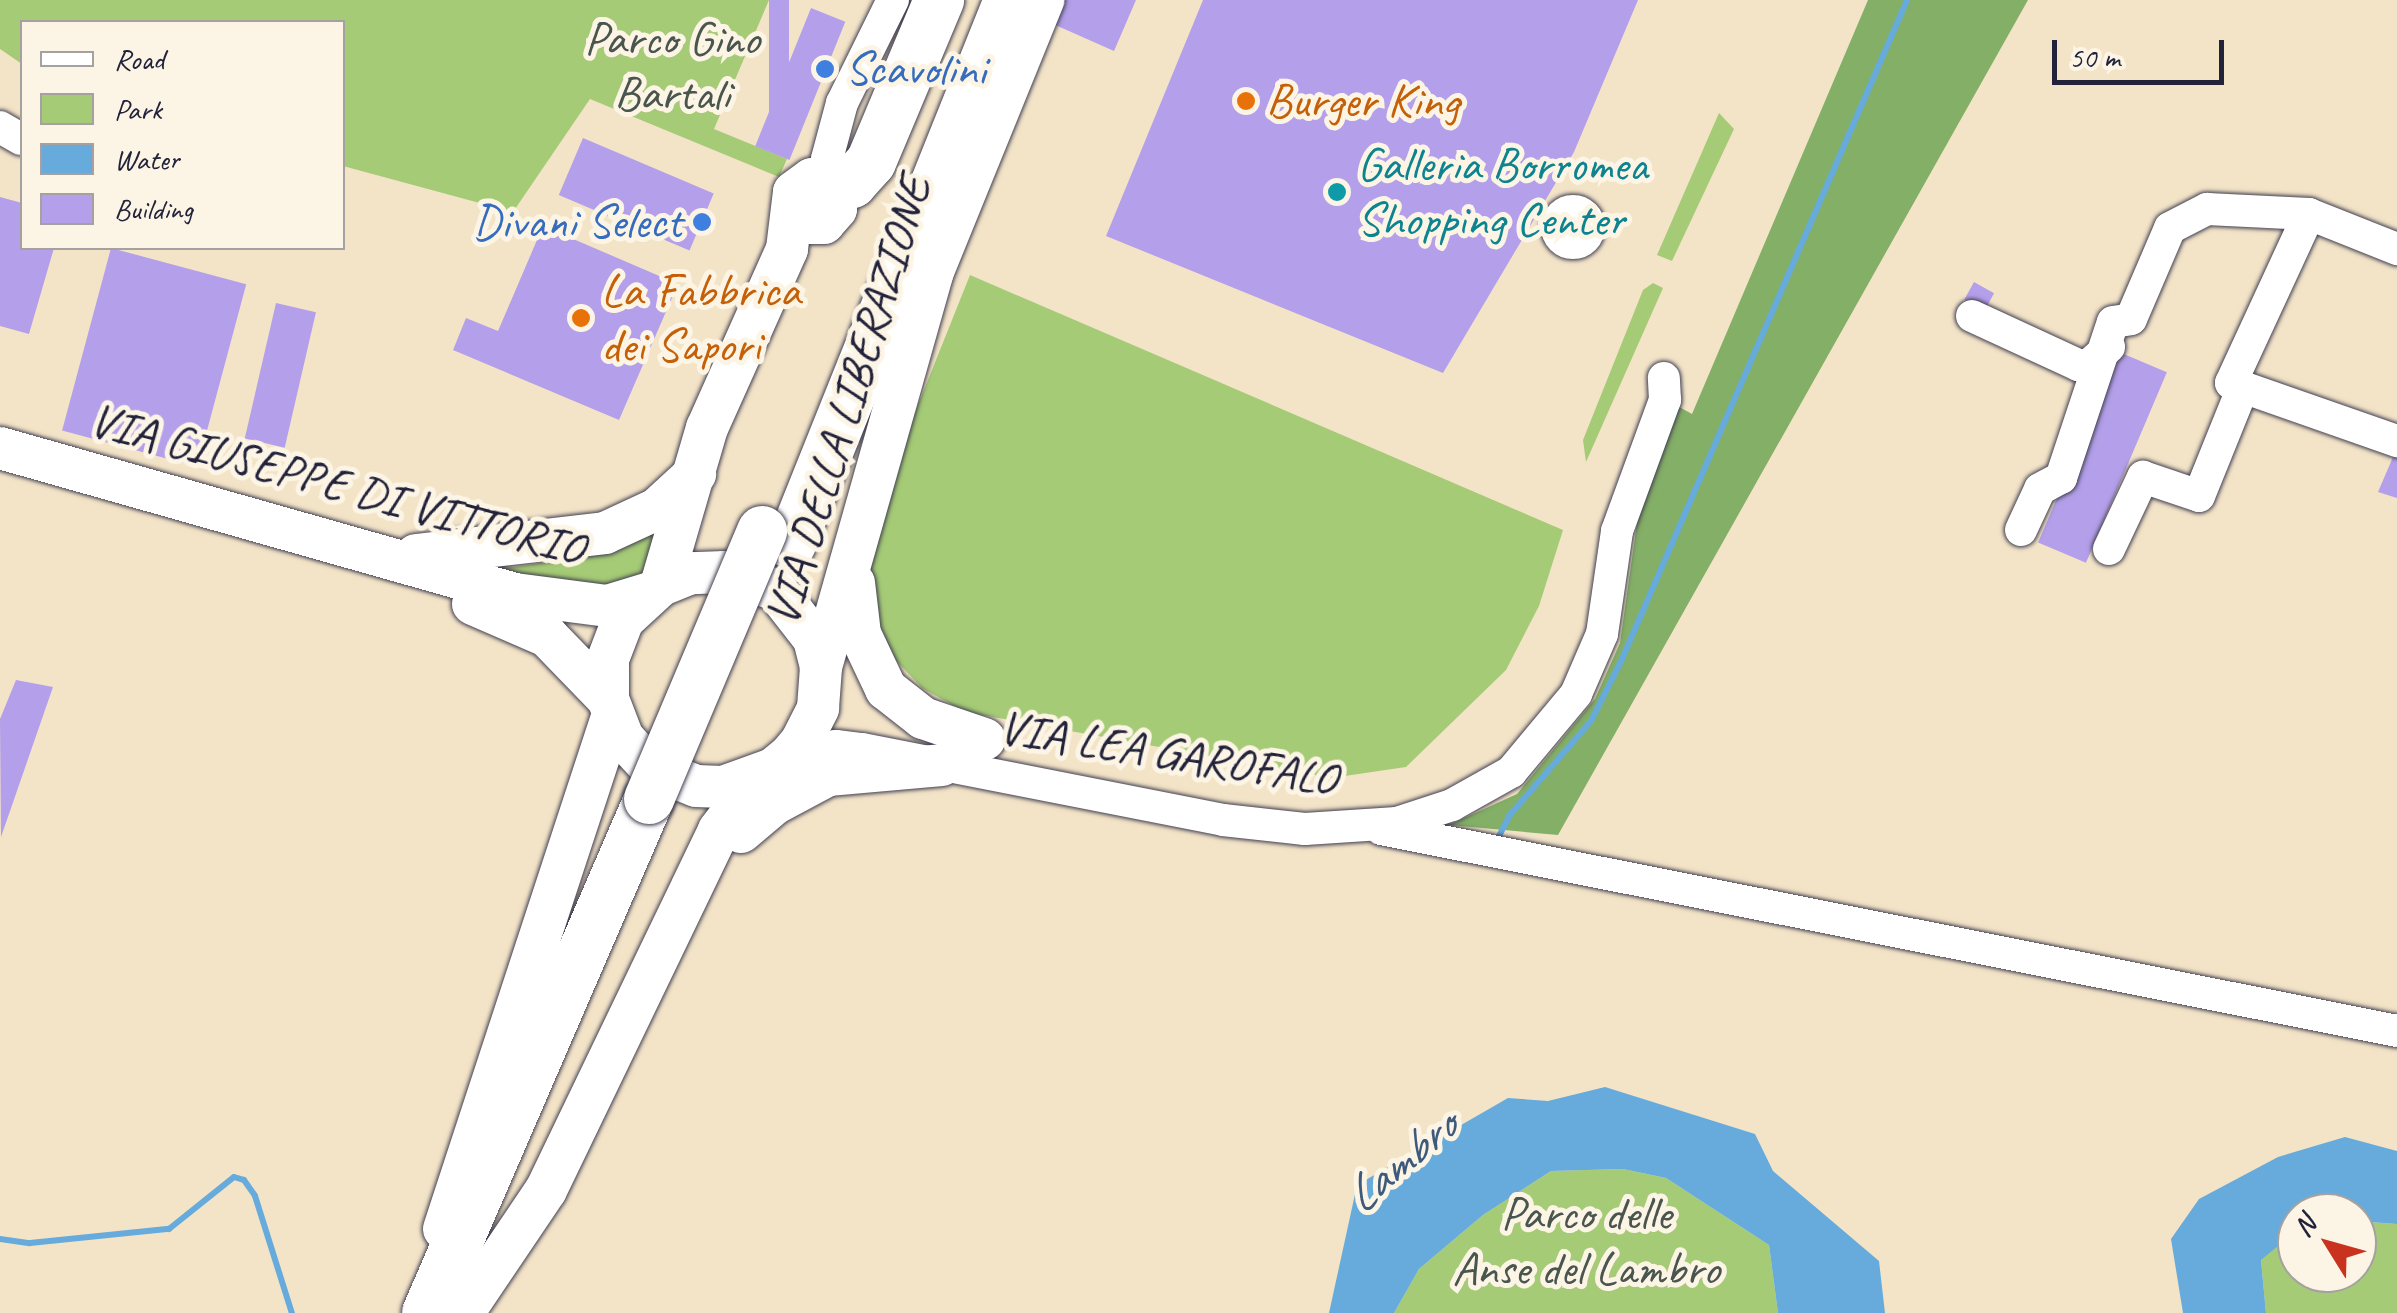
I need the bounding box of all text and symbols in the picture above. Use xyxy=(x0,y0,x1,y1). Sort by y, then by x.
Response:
park label: Parco Gino Bartali xyxy=(584,9,760,122)
legend xyxy=(20,20,345,250)
scale bar xyxy=(2057,20,2230,82)
text: 50 m xyxy=(2069,38,2120,76)
text: Road xyxy=(114,40,164,78)
place label: Scavolini xyxy=(845,40,986,98)
marker: Scavolini xyxy=(814,58,836,80)
place label: Burger King xyxy=(1266,72,1460,130)
text: Park xyxy=(114,90,162,128)
marker: Burger King xyxy=(1235,90,1257,112)
place label: Galleria Borromea Shopping Center xyxy=(1357,135,1649,248)
text: Water xyxy=(114,140,179,178)
street label: VIA DELLA LIBERAZIONE xyxy=(753,172,943,630)
marker: Galleria Borromea Shopping Center xyxy=(1326,181,1348,203)
text: Building xyxy=(114,190,193,228)
place label: Divani Select xyxy=(472,193,682,251)
marker: Divani Select xyxy=(691,211,713,233)
place label: La Fabbrica dei Sapori xyxy=(601,261,800,374)
marker: La Fabbrica dei Sapori xyxy=(570,307,592,329)
street label: VIA GIUSEPPE DI VITTORIO xyxy=(86,391,588,577)
street label: VIA LEA GAROFALO xyxy=(996,698,1340,808)
water label: Lambro xyxy=(1331,1097,1469,1225)
park label: Parco delle Anse del Lambro xyxy=(1453,1184,1719,1297)
north arrow xyxy=(2277,1193,2377,1293)
text: N xyxy=(2285,1208,2323,1243)

